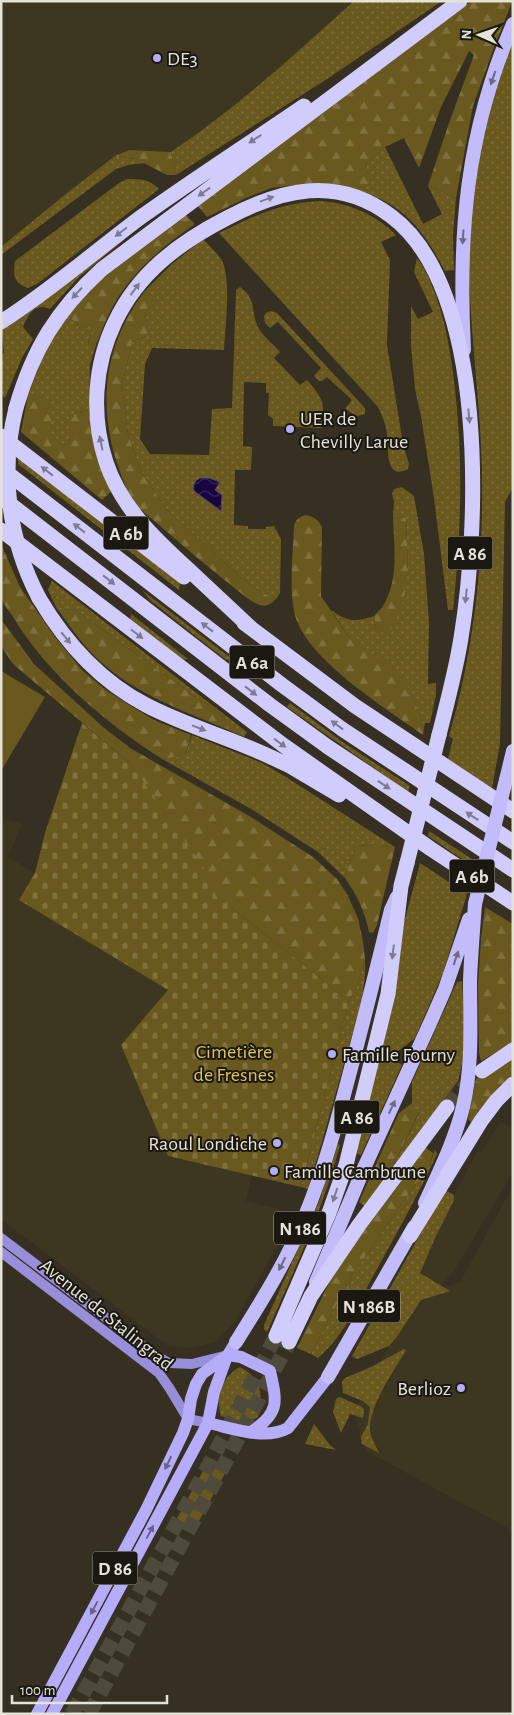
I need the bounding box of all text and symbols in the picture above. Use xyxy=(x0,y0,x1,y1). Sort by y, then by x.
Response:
north arrow xyxy=(454,10,504,60)
text: N xyxy=(460,29,474,40)
place label: DE3 xyxy=(167,49,198,69)
marker: DE3 xyxy=(151,52,163,64)
one-way arrow xyxy=(489,71,497,86)
one-way arrow xyxy=(248,135,261,144)
one-way arrow xyxy=(197,187,211,197)
one-way arrow xyxy=(260,195,275,203)
one-way arrow xyxy=(114,227,128,237)
one-way arrow xyxy=(459,229,467,245)
one-way arrow xyxy=(130,282,140,296)
one-way arrow xyxy=(71,286,83,298)
place label: UER de Chevilly Larue xyxy=(300,409,408,452)
one-way arrow xyxy=(465,409,473,425)
marker: UER de Chevilly Larue xyxy=(284,423,296,435)
one-way arrow xyxy=(97,435,105,451)
one-way arrow xyxy=(40,466,54,476)
road number: A 6b xyxy=(104,516,148,550)
one-way arrow xyxy=(73,522,86,533)
road number: A 86 xyxy=(448,536,492,570)
one-way arrow xyxy=(102,575,115,586)
one-way arrow xyxy=(462,588,470,604)
one-way arrow xyxy=(201,622,214,633)
one-way arrow xyxy=(130,629,143,640)
one-way arrow xyxy=(61,632,72,645)
road number: A 6a xyxy=(230,646,274,679)
one-way arrow xyxy=(244,685,257,696)
one-way arrow xyxy=(330,720,344,730)
one-way arrow xyxy=(192,724,207,732)
one-way arrow xyxy=(273,738,287,748)
one-way arrow xyxy=(377,780,390,790)
one-way arrow xyxy=(465,811,479,821)
road number: A 6b xyxy=(450,859,494,892)
one-way arrow xyxy=(389,944,397,960)
one-way arrow xyxy=(453,950,460,965)
park label: Cimetière de Fresnes xyxy=(194,1042,274,1085)
place label: Famille Fourny xyxy=(342,1045,456,1065)
marker: Famille Fourny xyxy=(326,1048,338,1060)
road number: A 86 xyxy=(334,1100,380,1134)
one-way arrow xyxy=(388,1100,396,1114)
place label: Raoul Londiche xyxy=(148,1134,267,1154)
marker: Raoul Londiche xyxy=(271,1137,283,1149)
place label: Famille Cambrune xyxy=(284,1162,426,1182)
marker: Famille Cambrune xyxy=(268,1165,280,1177)
one-way arrow xyxy=(331,1188,339,1203)
road number: N 186 xyxy=(274,1212,326,1244)
street label: Avenue de Stalingrad xyxy=(36,1255,177,1375)
one-way arrow xyxy=(278,1257,286,1272)
road number: N 186B xyxy=(338,1290,400,1322)
place label: Berlioz xyxy=(397,1379,451,1399)
marker: Berlioz xyxy=(455,1382,467,1394)
one-way arrow xyxy=(164,1456,173,1471)
one-way arrow xyxy=(146,1525,154,1540)
road number: D 86 xyxy=(92,1552,138,1585)
one-way arrow xyxy=(90,1601,98,1615)
scale bar xyxy=(12,1672,168,1704)
text: 100 m xyxy=(20,1683,55,1698)

